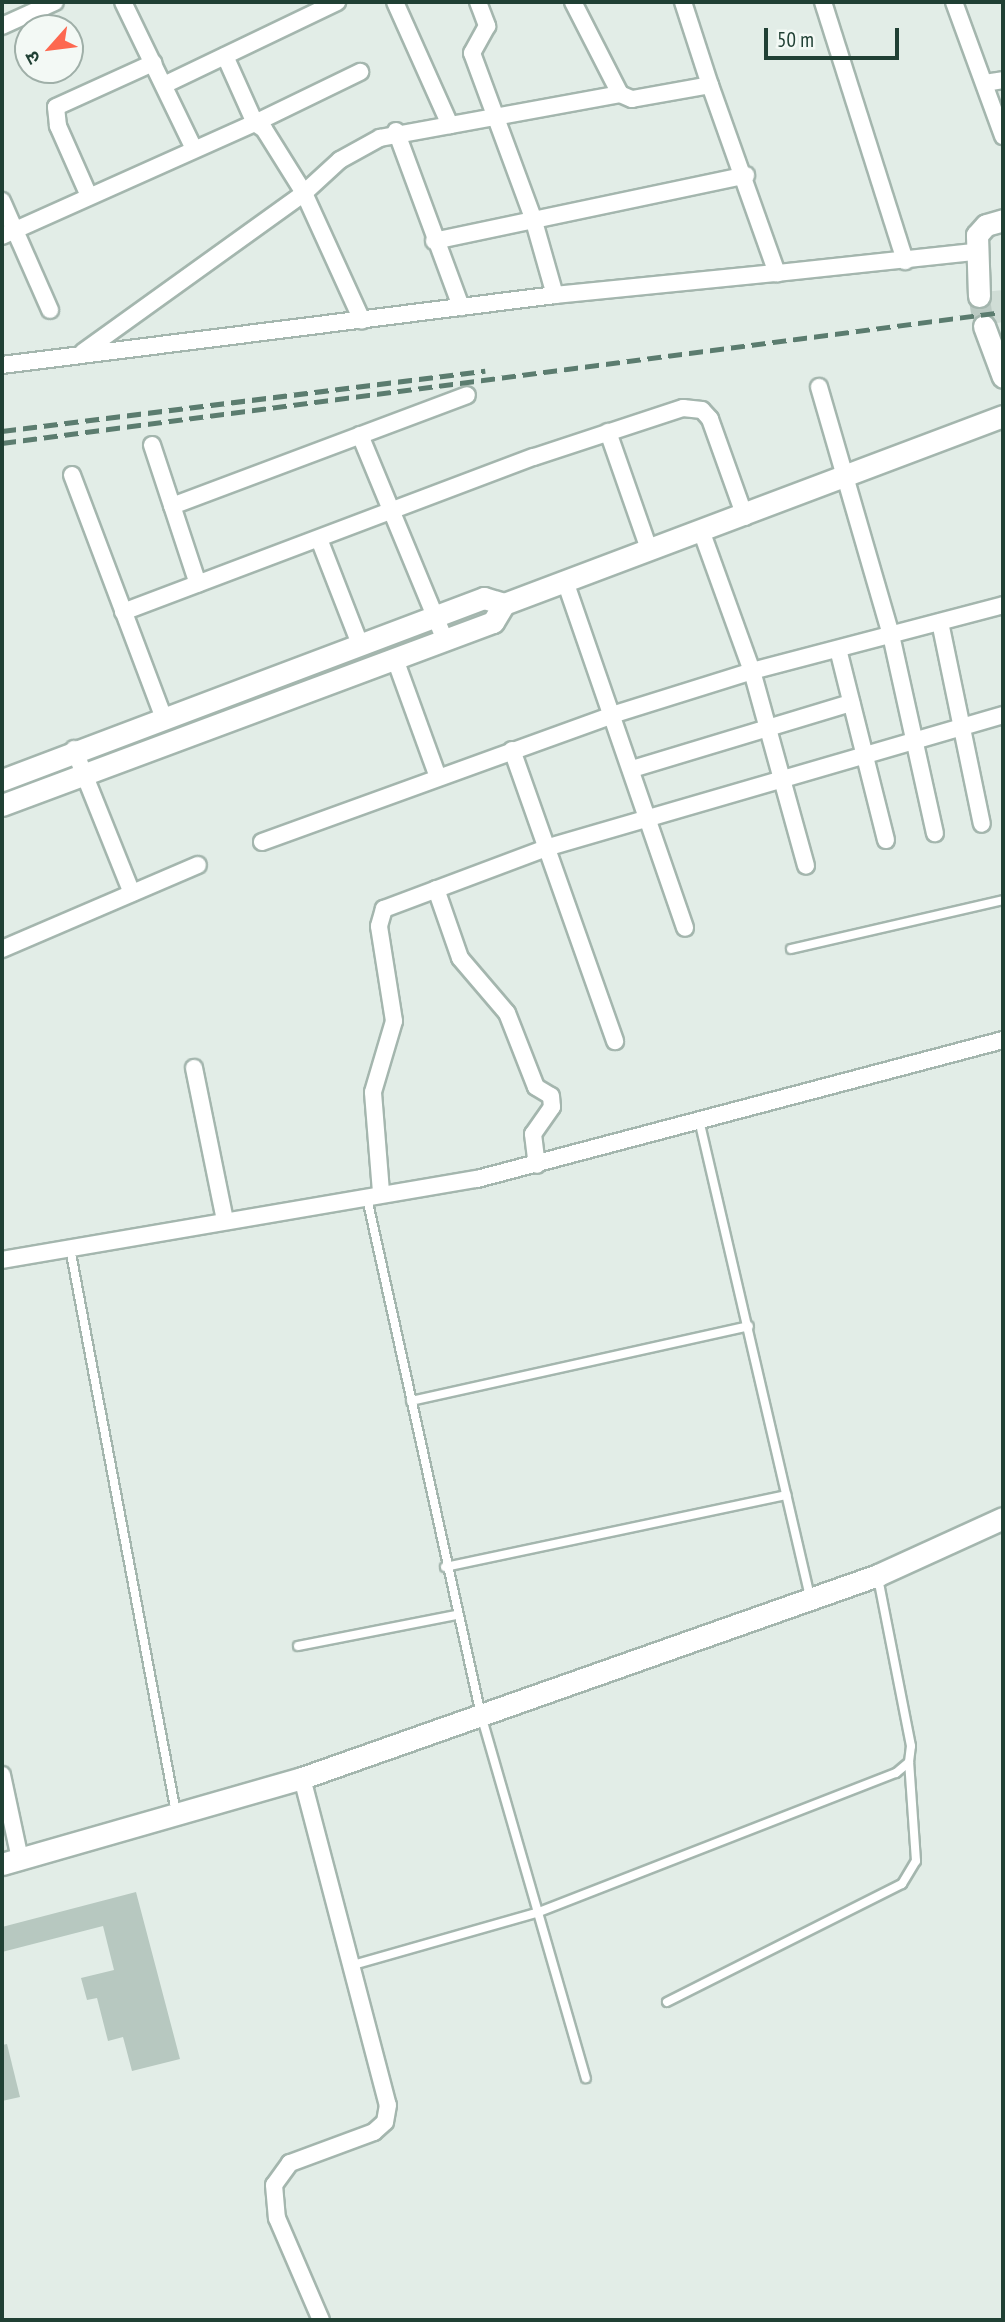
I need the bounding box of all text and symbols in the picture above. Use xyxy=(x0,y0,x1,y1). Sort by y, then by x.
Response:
north arrow xyxy=(14,14,84,84)
scale bar xyxy=(767,14,902,58)
text: 50 m xyxy=(777,26,814,53)
text: उ xyxy=(19,47,45,68)

